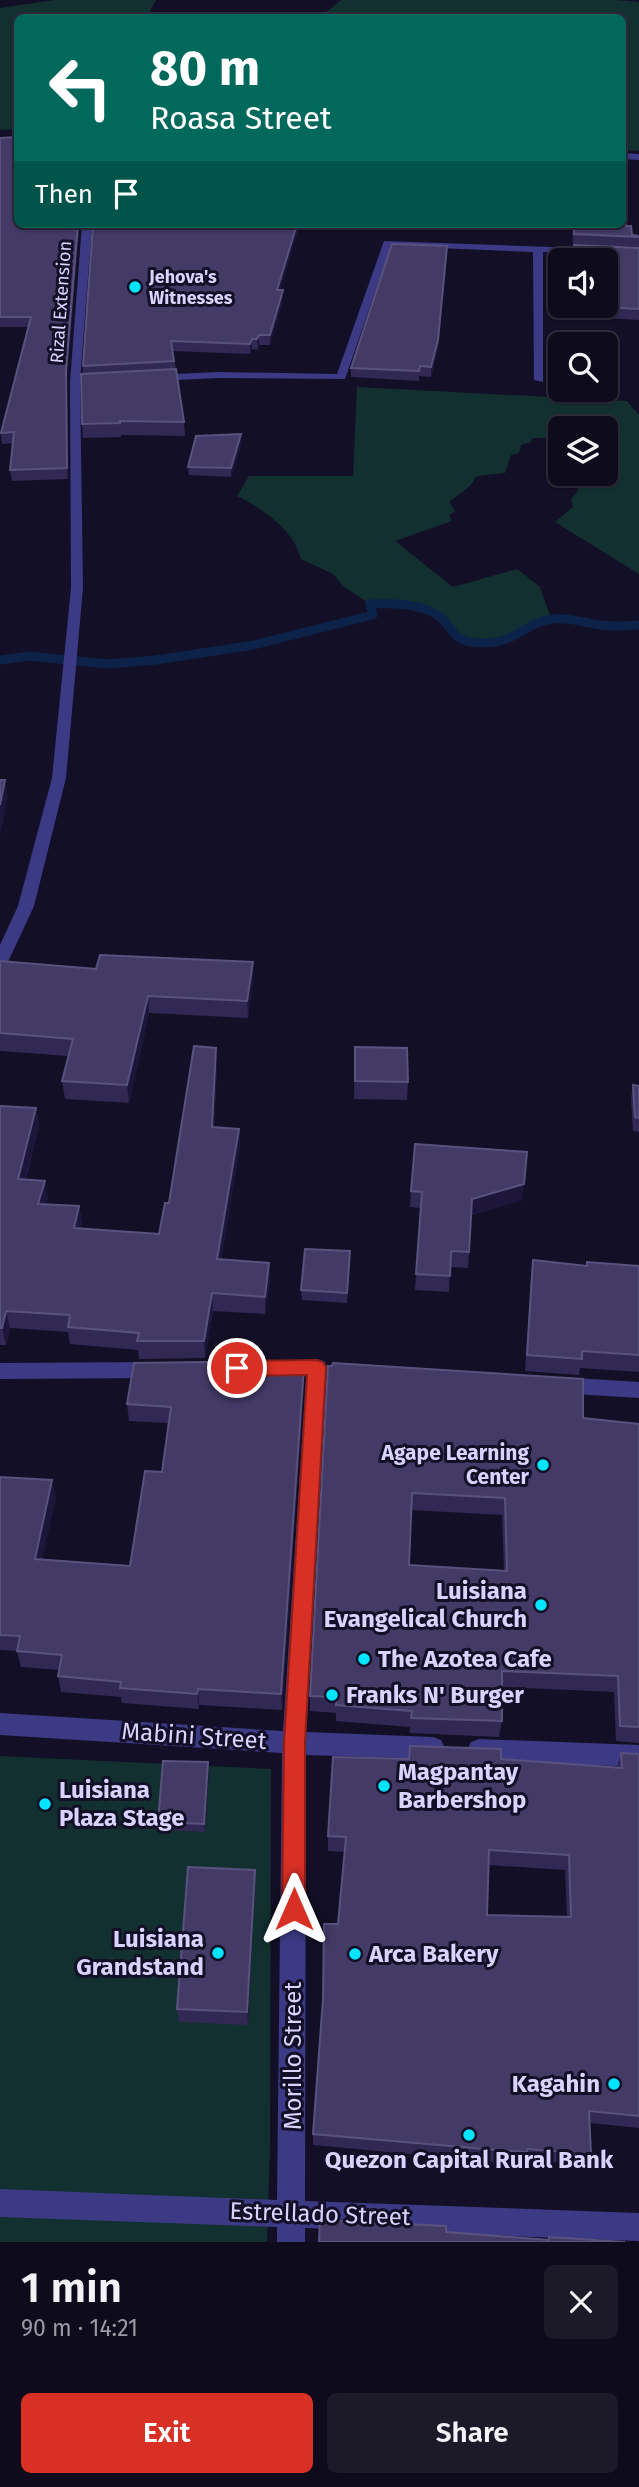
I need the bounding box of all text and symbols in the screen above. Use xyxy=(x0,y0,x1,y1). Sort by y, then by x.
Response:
text: 80 m xyxy=(150,39,260,98)
icon: left xyxy=(35,42,126,133)
text: Roasa Street xyxy=(150,99,332,137)
icon: arrive xyxy=(107,175,145,213)
text: Then xyxy=(35,179,93,210)
street label: Rizal Extension xyxy=(46,240,76,364)
map controls xyxy=(548,248,618,486)
button: sound xyxy=(548,248,618,318)
place label: Jehova's Witnesses xyxy=(148,266,233,309)
marker: Jehova's Witnesses xyxy=(127,279,143,295)
button: search xyxy=(548,332,618,402)
button: layers xyxy=(548,416,618,486)
pin xyxy=(207,1338,267,1398)
icon: arrive xyxy=(218,1349,256,1387)
place label: Agape Learning Center xyxy=(381,1440,530,1490)
marker: Agape Learning Center xyxy=(535,1457,551,1473)
place label: Luisiana Evangelical Church xyxy=(324,1577,527,1633)
marker: Luisiana Evangelical Church xyxy=(533,1597,549,1613)
place label: The Azotea Cafe xyxy=(378,1645,552,1673)
marker: The Azotea Cafe xyxy=(356,1651,372,1667)
place label: Franks N' Burger xyxy=(346,1681,524,1709)
marker: Franks N' Burger xyxy=(324,1687,340,1703)
street label: Mabini Street xyxy=(121,1717,268,1755)
place label: Magpantay Barbershop xyxy=(398,1758,526,1814)
place label: Luisiana Plaza Stage xyxy=(59,1776,184,1832)
marker: Magpantay Barbershop xyxy=(376,1778,392,1794)
marker: Luisiana Plaza Stage xyxy=(37,1796,53,1812)
position arrow xyxy=(257,1872,331,1946)
place label: Luisiana Grandstand xyxy=(76,1925,204,1981)
place label: Arca Bakery xyxy=(368,1940,499,1968)
marker: Luisiana Grandstand xyxy=(210,1945,226,1961)
marker: Arca Bakery xyxy=(347,1946,363,1962)
street label: Morillo Street xyxy=(279,1982,307,2130)
place label: Kagahin xyxy=(512,2070,600,2098)
marker: Kagahin xyxy=(606,2076,622,2092)
marker: Quezon Capital Rural Bank xyxy=(461,2127,477,2143)
place label: Quezon Capital Rural Bank xyxy=(325,2146,614,2174)
street label: Estrellado Street xyxy=(229,2197,411,2231)
text: 1 min xyxy=(21,2263,122,2313)
button: close xyxy=(544,2265,618,2339)
text: 90 m · 14:21 xyxy=(21,2314,138,2342)
button: Exit xyxy=(21,2393,313,2473)
button: Share xyxy=(327,2393,618,2473)

